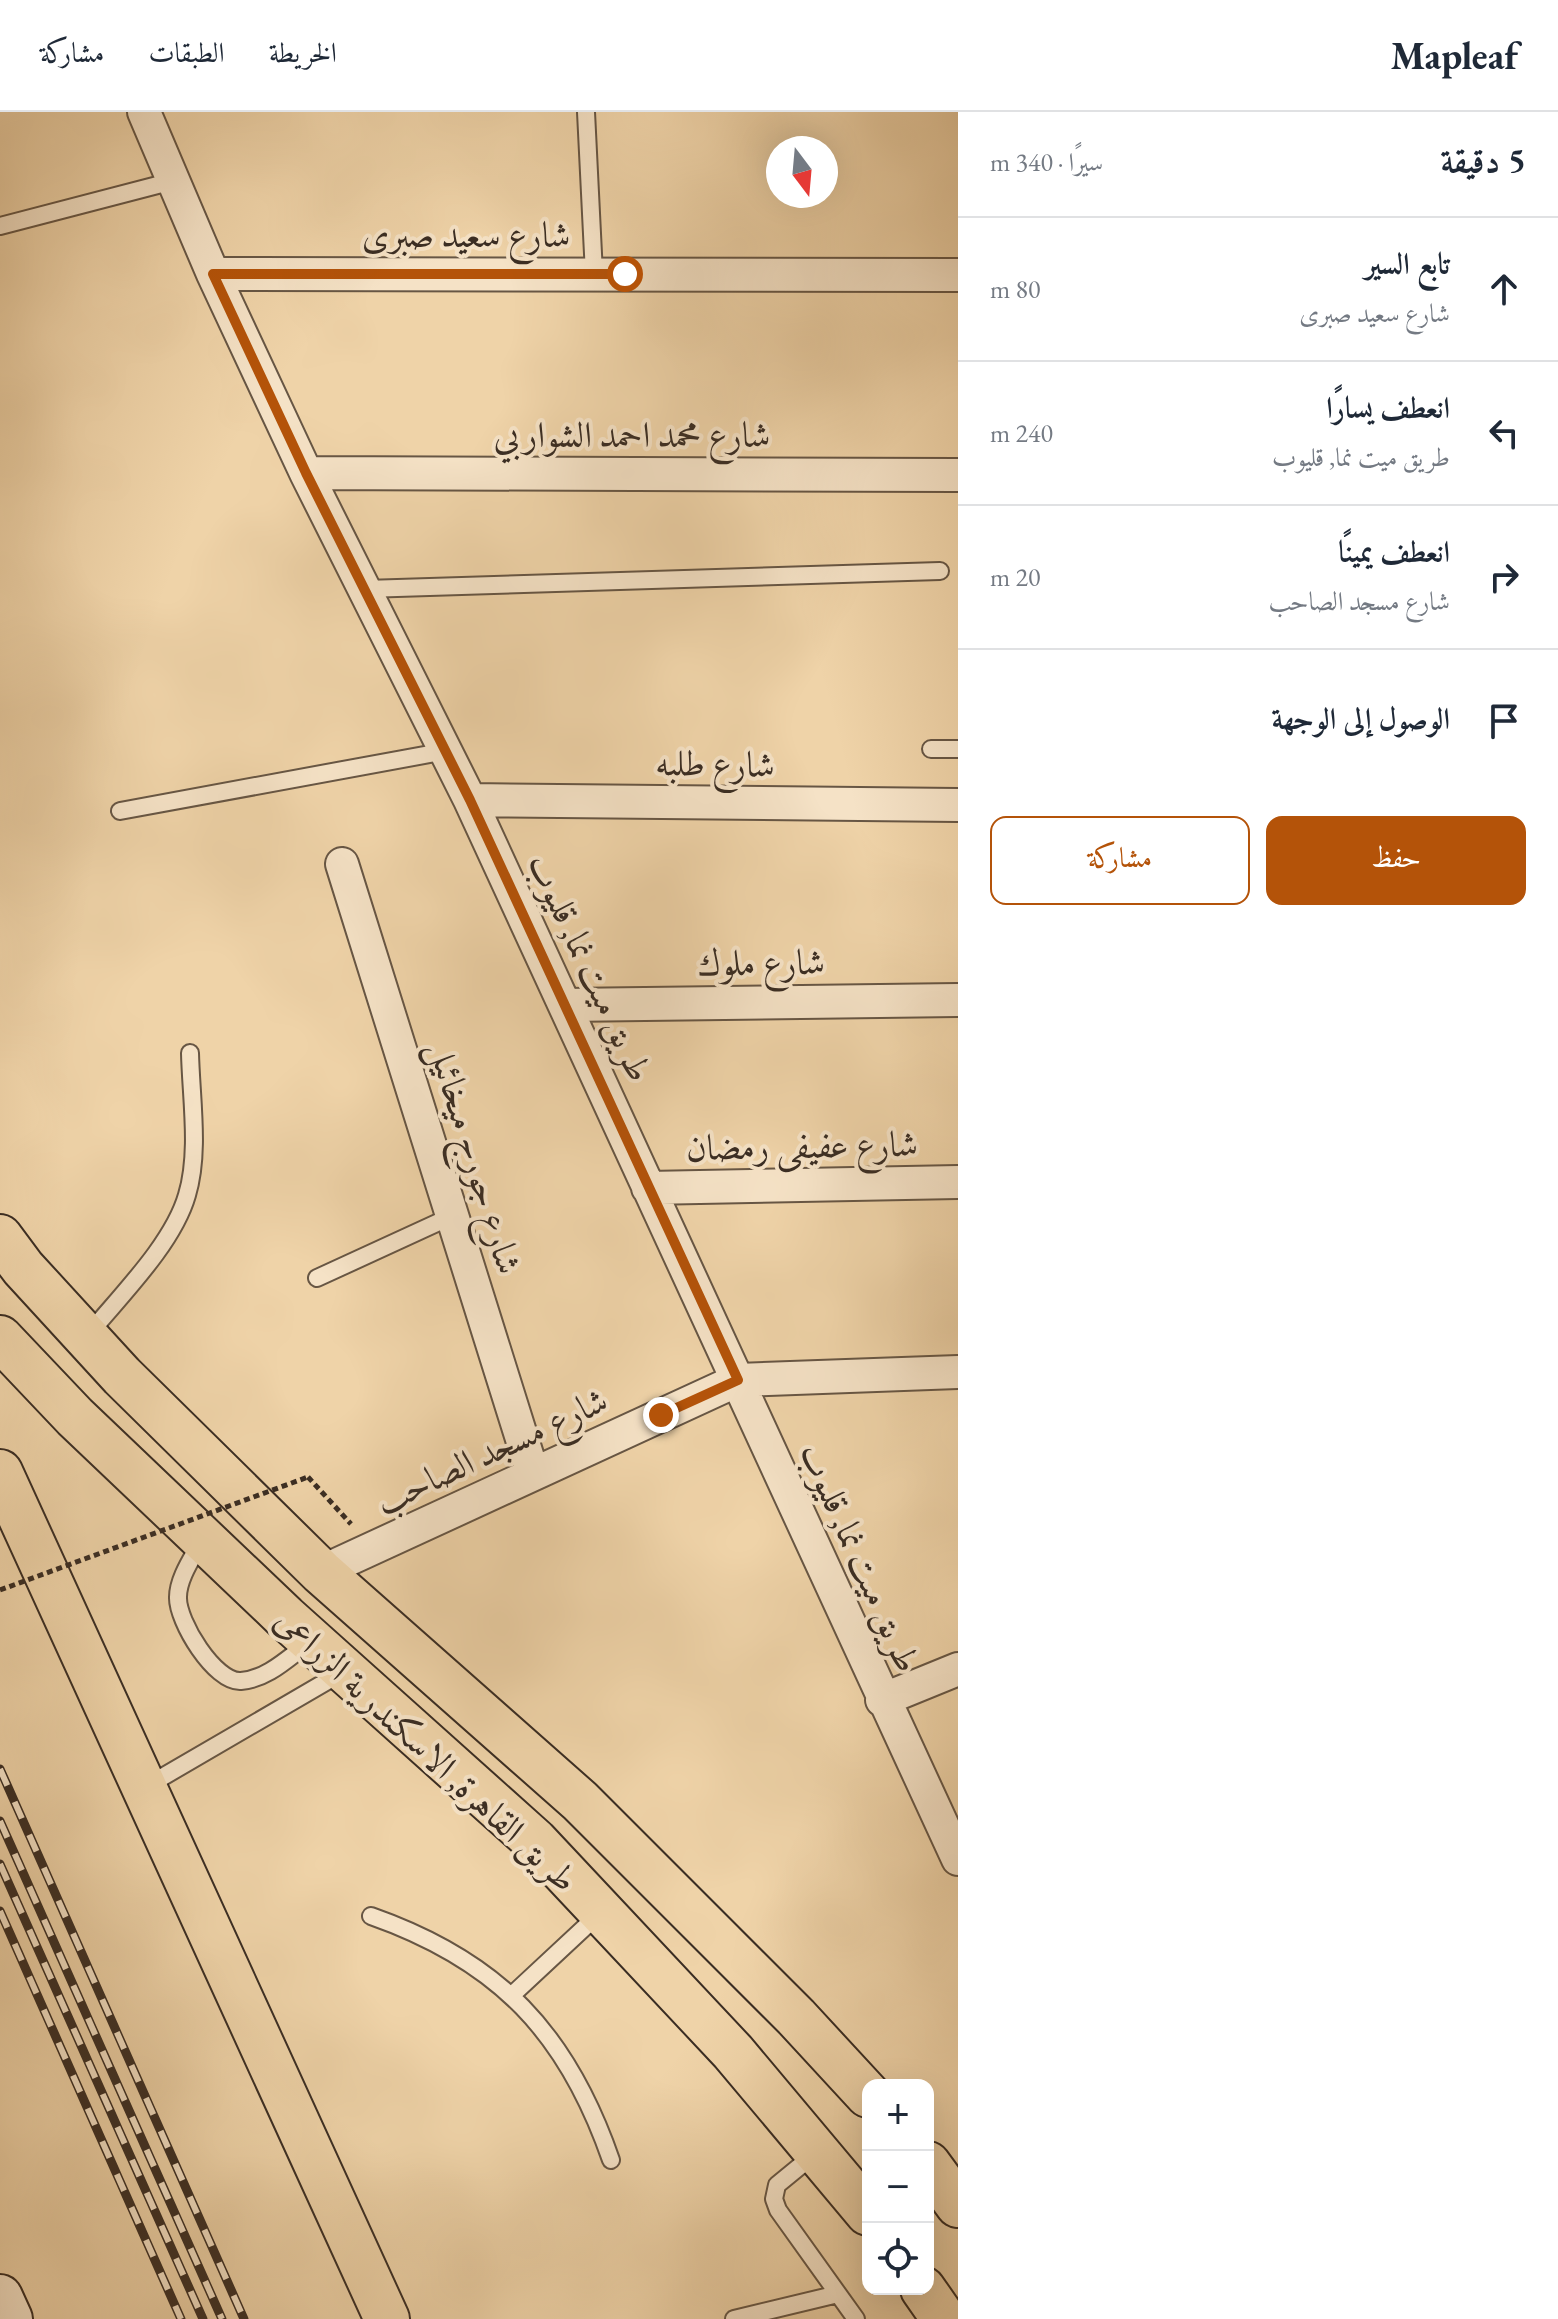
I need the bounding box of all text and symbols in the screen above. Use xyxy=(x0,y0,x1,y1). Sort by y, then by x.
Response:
text: Mapleaf xyxy=(1391,31,1518,80)
text: مشاركة xyxy=(40,34,104,70)
text: الطبقات xyxy=(148,34,225,70)
text: الخريطة xyxy=(269,34,337,70)
north arrow xyxy=(766,136,838,208)
text: 5 دقيقة xyxy=(1441,138,1526,182)
text: سيرًا · 340 m xyxy=(990,145,1103,179)
street label: شارع سعيد صبرى xyxy=(362,211,570,265)
text: تابع السير xyxy=(1365,244,1450,283)
route start xyxy=(607,256,643,292)
icon: ahead xyxy=(1482,267,1526,311)
text: 80 m xyxy=(990,272,1040,306)
text: شارع سعيد صبرى xyxy=(1299,296,1450,330)
text: انعطف يسارًا xyxy=(1326,388,1450,427)
street label: شارع محمد احمد الشواربي xyxy=(494,411,770,465)
icon: left xyxy=(1482,411,1526,455)
text: 240 m xyxy=(990,416,1053,450)
text: طريق ميت نما, قليوب xyxy=(1272,440,1450,474)
text: انعطف يمينًا xyxy=(1338,532,1450,571)
icon: right xyxy=(1482,555,1526,599)
text: 20 m xyxy=(990,560,1040,594)
text: شارع مسجد الصاحب xyxy=(1269,584,1450,618)
text: الوصول إلى الوجهة xyxy=(1271,699,1450,738)
icon: arrive xyxy=(1482,699,1526,743)
street label: شارع طلبه xyxy=(655,739,775,795)
button: مشاركة xyxy=(990,816,1250,905)
button: حفظ xyxy=(1266,816,1526,905)
street label: طريق ميت نما, قليوب xyxy=(517,846,664,1089)
street label: شارع ملوك xyxy=(697,938,826,994)
street label: شارع جورج ميخائيل xyxy=(409,1035,533,1282)
street label: شارع عفيفى رمضان xyxy=(686,1120,919,1178)
street label: شارع مسجد الصاحب xyxy=(367,1376,618,1531)
route end xyxy=(643,1397,679,1433)
street label: طريق ميت نما, قليوب xyxy=(789,1435,932,1679)
street label: طريق القاهرة, الاسكندرية الزراعى xyxy=(265,1596,588,1902)
map controls xyxy=(862,2079,934,2295)
button: + xyxy=(862,2079,934,2151)
button: − xyxy=(862,2151,934,2223)
button: locate xyxy=(862,2223,934,2295)

